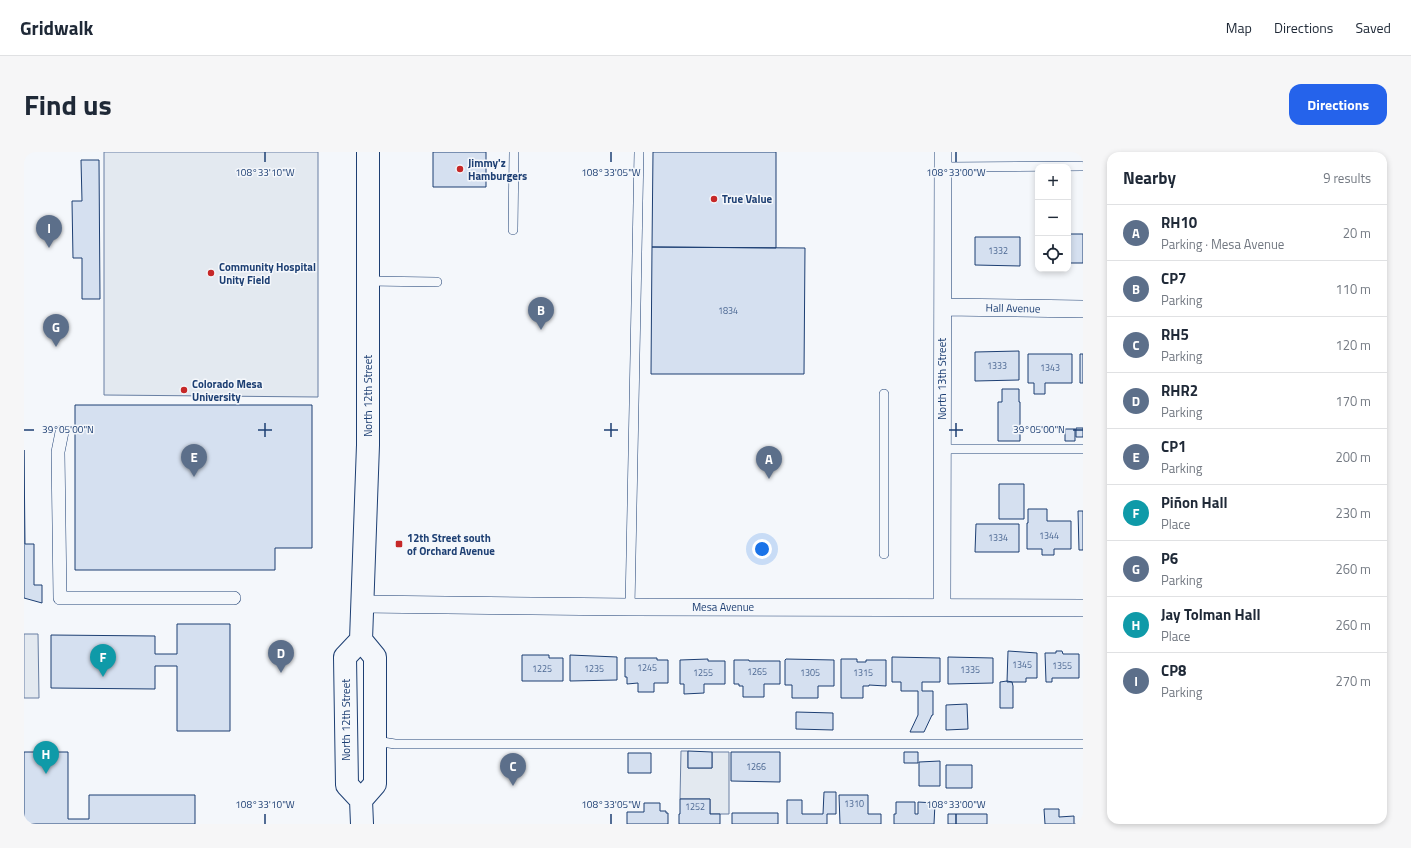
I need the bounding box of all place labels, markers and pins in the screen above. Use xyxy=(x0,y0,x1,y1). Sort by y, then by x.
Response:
place label: Jimmy'z Hamburgers xyxy=(468,155,527,184)
marker: Jimmy'z Hamburgers xyxy=(455,164,465,174)
place label: True Value xyxy=(722,191,772,207)
marker: True Value xyxy=(709,194,719,204)
pin: I xyxy=(36,215,62,248)
place label: Community Hospital Unity Field xyxy=(219,259,316,288)
marker: Community Hospital Unity Field xyxy=(206,268,216,278)
pin: B xyxy=(528,297,554,330)
pin: G xyxy=(43,314,69,347)
place label: Colorado Mesa University xyxy=(192,376,263,405)
marker: Colorado Mesa University xyxy=(179,385,189,395)
pin: E xyxy=(181,444,207,477)
pin: A xyxy=(756,446,782,479)
place label: 12th Street south of Orchard Avenue xyxy=(407,530,495,559)
marker: 12th Street south of Orchard Avenue xyxy=(394,539,404,549)
pin: D xyxy=(268,640,294,673)
pin: F xyxy=(90,644,116,677)
pin: H xyxy=(33,741,59,774)
pin: C xyxy=(500,753,526,786)

